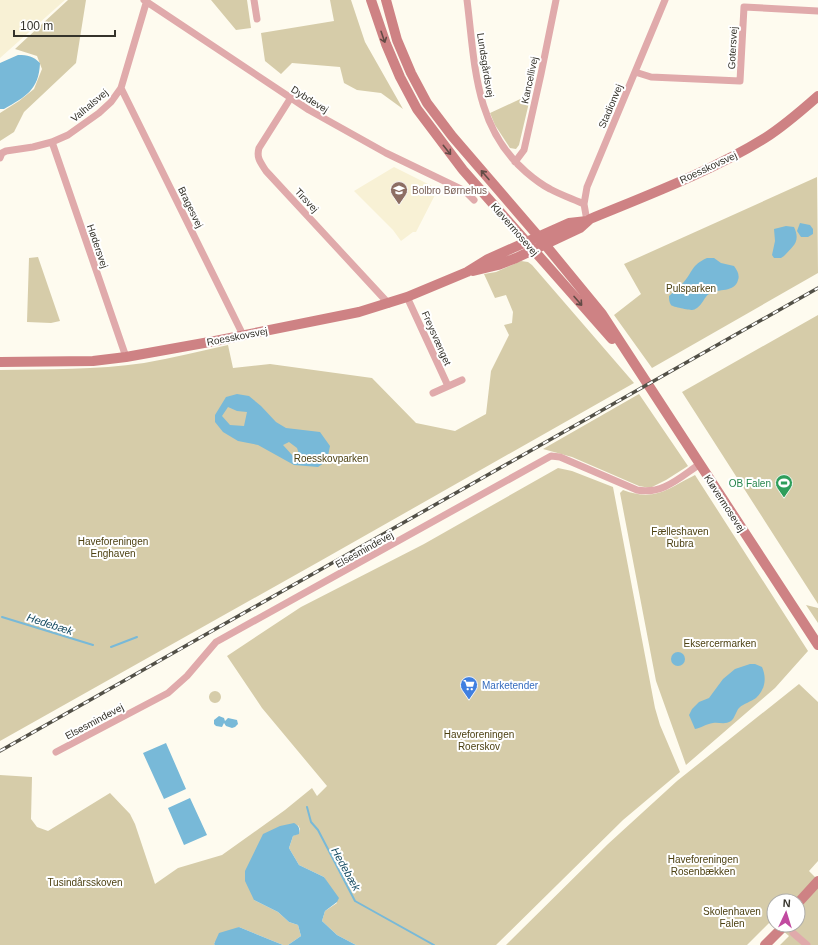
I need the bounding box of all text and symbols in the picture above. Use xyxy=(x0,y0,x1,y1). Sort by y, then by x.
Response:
scale bar xyxy=(14,12,115,38)
text: 100 m xyxy=(20,19,53,33)
street label: Gotersvej xyxy=(726,26,739,70)
one-way arrow xyxy=(380,31,388,43)
street label: Lundsgårdsvej xyxy=(475,32,496,98)
street label: Kancellivej xyxy=(519,56,540,105)
street label: Stadionvej xyxy=(596,83,625,130)
street label: Dybdevej xyxy=(289,84,330,115)
street label: Valhalsvej xyxy=(69,87,110,124)
one-way arrow xyxy=(442,144,451,155)
street label: Roesskovsvej xyxy=(678,149,738,185)
one-way arrow xyxy=(481,170,490,180)
school or university icon: Bolbro Børnehus xyxy=(389,180,409,205)
street label: Bragesvej xyxy=(176,185,205,230)
place label: Bolbro Børnehus xyxy=(412,185,487,196)
street label: Tirsvej xyxy=(293,186,321,215)
street label: Kløvermosevej xyxy=(489,201,540,258)
street label: Hødersvej xyxy=(85,223,110,270)
park label: Pulsparken xyxy=(666,283,716,294)
one-way arrow xyxy=(573,295,582,306)
street label: Freysvænget xyxy=(420,309,454,367)
street label: Roesskovsvej xyxy=(206,325,268,348)
park label: Roesskovparken xyxy=(294,453,368,464)
street label: Kløvermosevej xyxy=(702,473,747,534)
sports icon: OB Falen xyxy=(774,473,794,498)
place label: OB Falen xyxy=(729,478,771,489)
park label: Fælleshaven Rubra xyxy=(651,526,709,549)
street label: Elsesmindevej xyxy=(333,529,395,570)
park label: Haveforeningen Enghaven xyxy=(78,536,148,559)
water label: Hedebæk xyxy=(25,611,75,637)
park label: Eksercermarken xyxy=(684,638,756,649)
supermarket icon: Marketender xyxy=(459,675,479,700)
place label: Marketender xyxy=(482,680,539,691)
street label: Elsesmindevej xyxy=(63,701,125,741)
park label: Haveforeningen Roerskov xyxy=(444,729,514,752)
water label: Hedebæk xyxy=(329,845,363,893)
park label: Haveforeningen Rosenbækken xyxy=(668,854,738,877)
park label: Tusindårsskoven xyxy=(47,877,123,888)
north arrow xyxy=(766,893,806,933)
text: N xyxy=(782,897,791,909)
park label: Skolenhaven Falen xyxy=(703,906,761,929)

